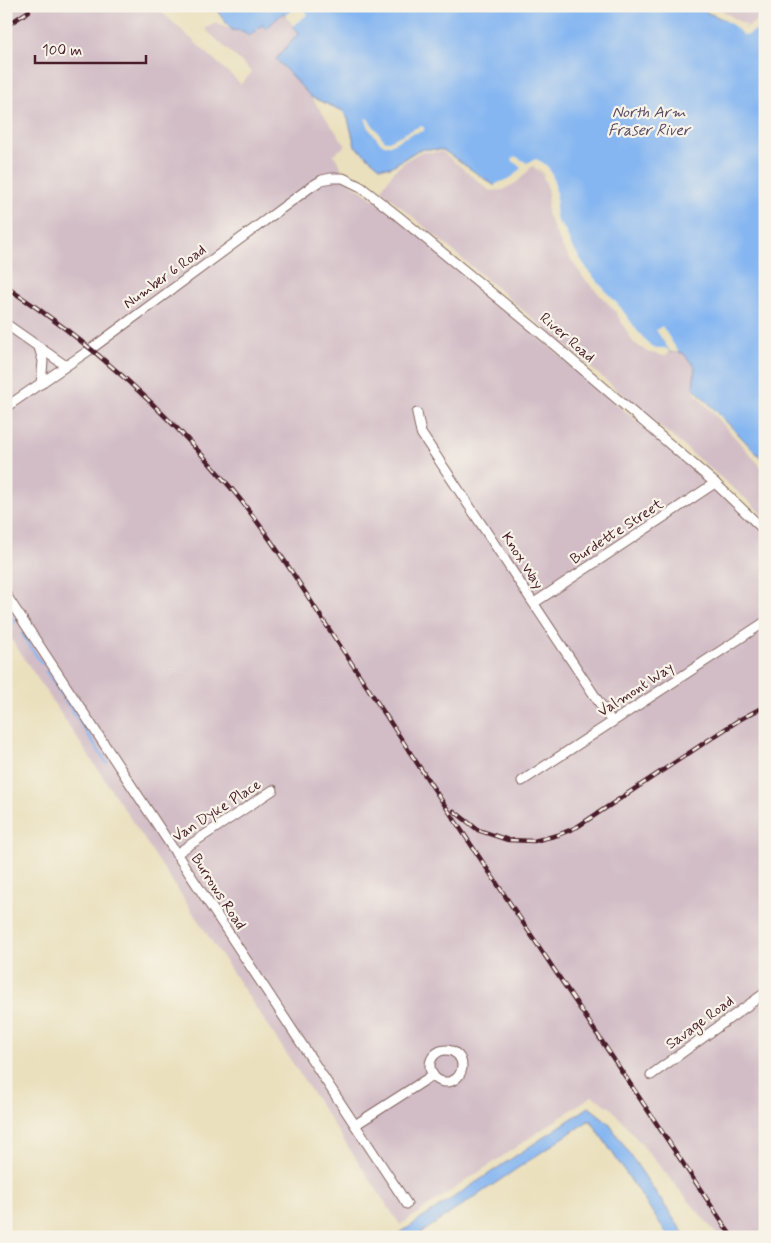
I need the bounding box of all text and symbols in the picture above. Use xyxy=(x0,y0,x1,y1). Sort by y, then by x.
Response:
scale bar xyxy=(35,32,146,64)
text: 100 m xyxy=(42,41,82,61)
water label: North Arm Fraser River xyxy=(608,102,692,141)
street label: Number 6 Road xyxy=(120,240,210,314)
street label: River Road xyxy=(535,308,599,368)
street label: Burdette Street xyxy=(567,494,667,570)
street label: Knox Way xyxy=(496,529,548,594)
street label: Valmont Way xyxy=(594,658,678,722)
street label: Van Dyke Place xyxy=(169,775,265,847)
street label: Burrows Road xyxy=(186,850,250,934)
street label: Savage Road xyxy=(662,992,739,1055)

